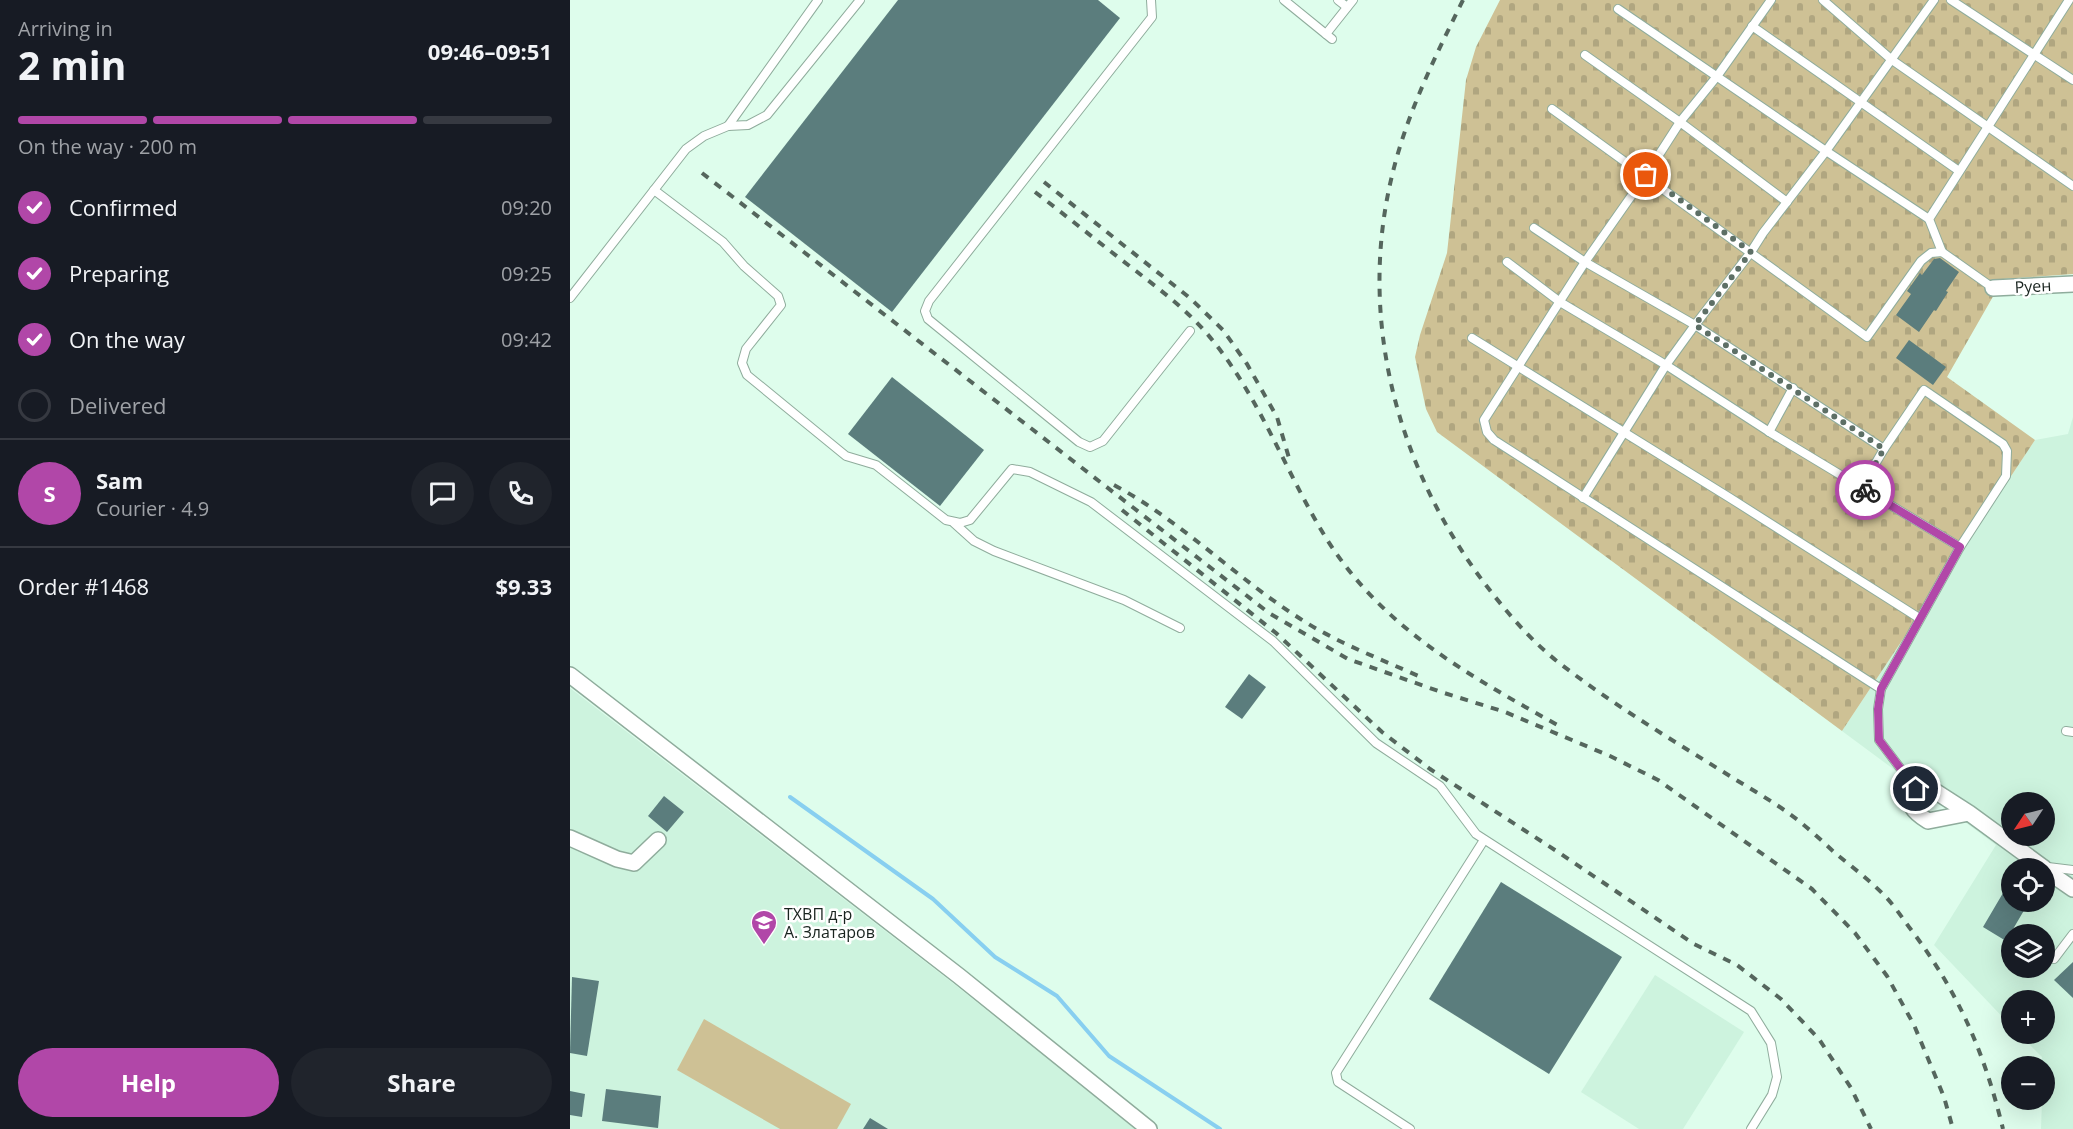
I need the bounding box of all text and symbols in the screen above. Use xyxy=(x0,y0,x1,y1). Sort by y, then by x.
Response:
text: Arriving in xyxy=(18,15,113,42)
text: 09:46–09:51 xyxy=(428,36,552,66)
text: 2 min xyxy=(18,38,126,91)
text: On the way · 200 m xyxy=(18,133,197,160)
pin xyxy=(1620,149,1671,200)
icon: bag xyxy=(1629,158,1662,191)
icon: check xyxy=(18,191,51,224)
text: Confirmed xyxy=(69,192,178,222)
text: 09:20 xyxy=(501,194,552,221)
icon: check xyxy=(18,257,51,290)
text: Preparing xyxy=(69,258,169,288)
text: 09:25 xyxy=(501,260,552,287)
street label: Руен xyxy=(2014,274,2052,298)
icon: check xyxy=(18,323,51,356)
text: On the way xyxy=(69,324,185,354)
text: 09:42 xyxy=(501,326,552,353)
text: Delivered xyxy=(69,390,167,420)
courier xyxy=(1835,460,1895,520)
button: chat xyxy=(411,462,474,525)
button: phone xyxy=(489,462,552,525)
text: Sam xyxy=(96,465,143,495)
icon: bike xyxy=(1849,474,1882,507)
text: S xyxy=(43,478,56,508)
text: Courier · 4.9 xyxy=(96,495,209,522)
text: Order #1468 xyxy=(18,571,149,601)
text: $9.33 xyxy=(495,571,552,601)
pin xyxy=(1890,763,1941,814)
icon: home xyxy=(1899,772,1932,805)
north arrow xyxy=(2001,792,2055,846)
map controls xyxy=(2001,792,2055,1110)
button: locate xyxy=(2001,858,2055,912)
place label: ТХВП д-р А. Златаров xyxy=(784,903,875,943)
school or university icon: ТХВП д-р А. Златаров xyxy=(749,908,779,946)
button: layers xyxy=(2001,924,2055,978)
button: + xyxy=(2001,990,2055,1044)
button: Help xyxy=(18,1048,279,1117)
button: Share xyxy=(291,1048,552,1117)
button: − xyxy=(2001,1056,2055,1110)

